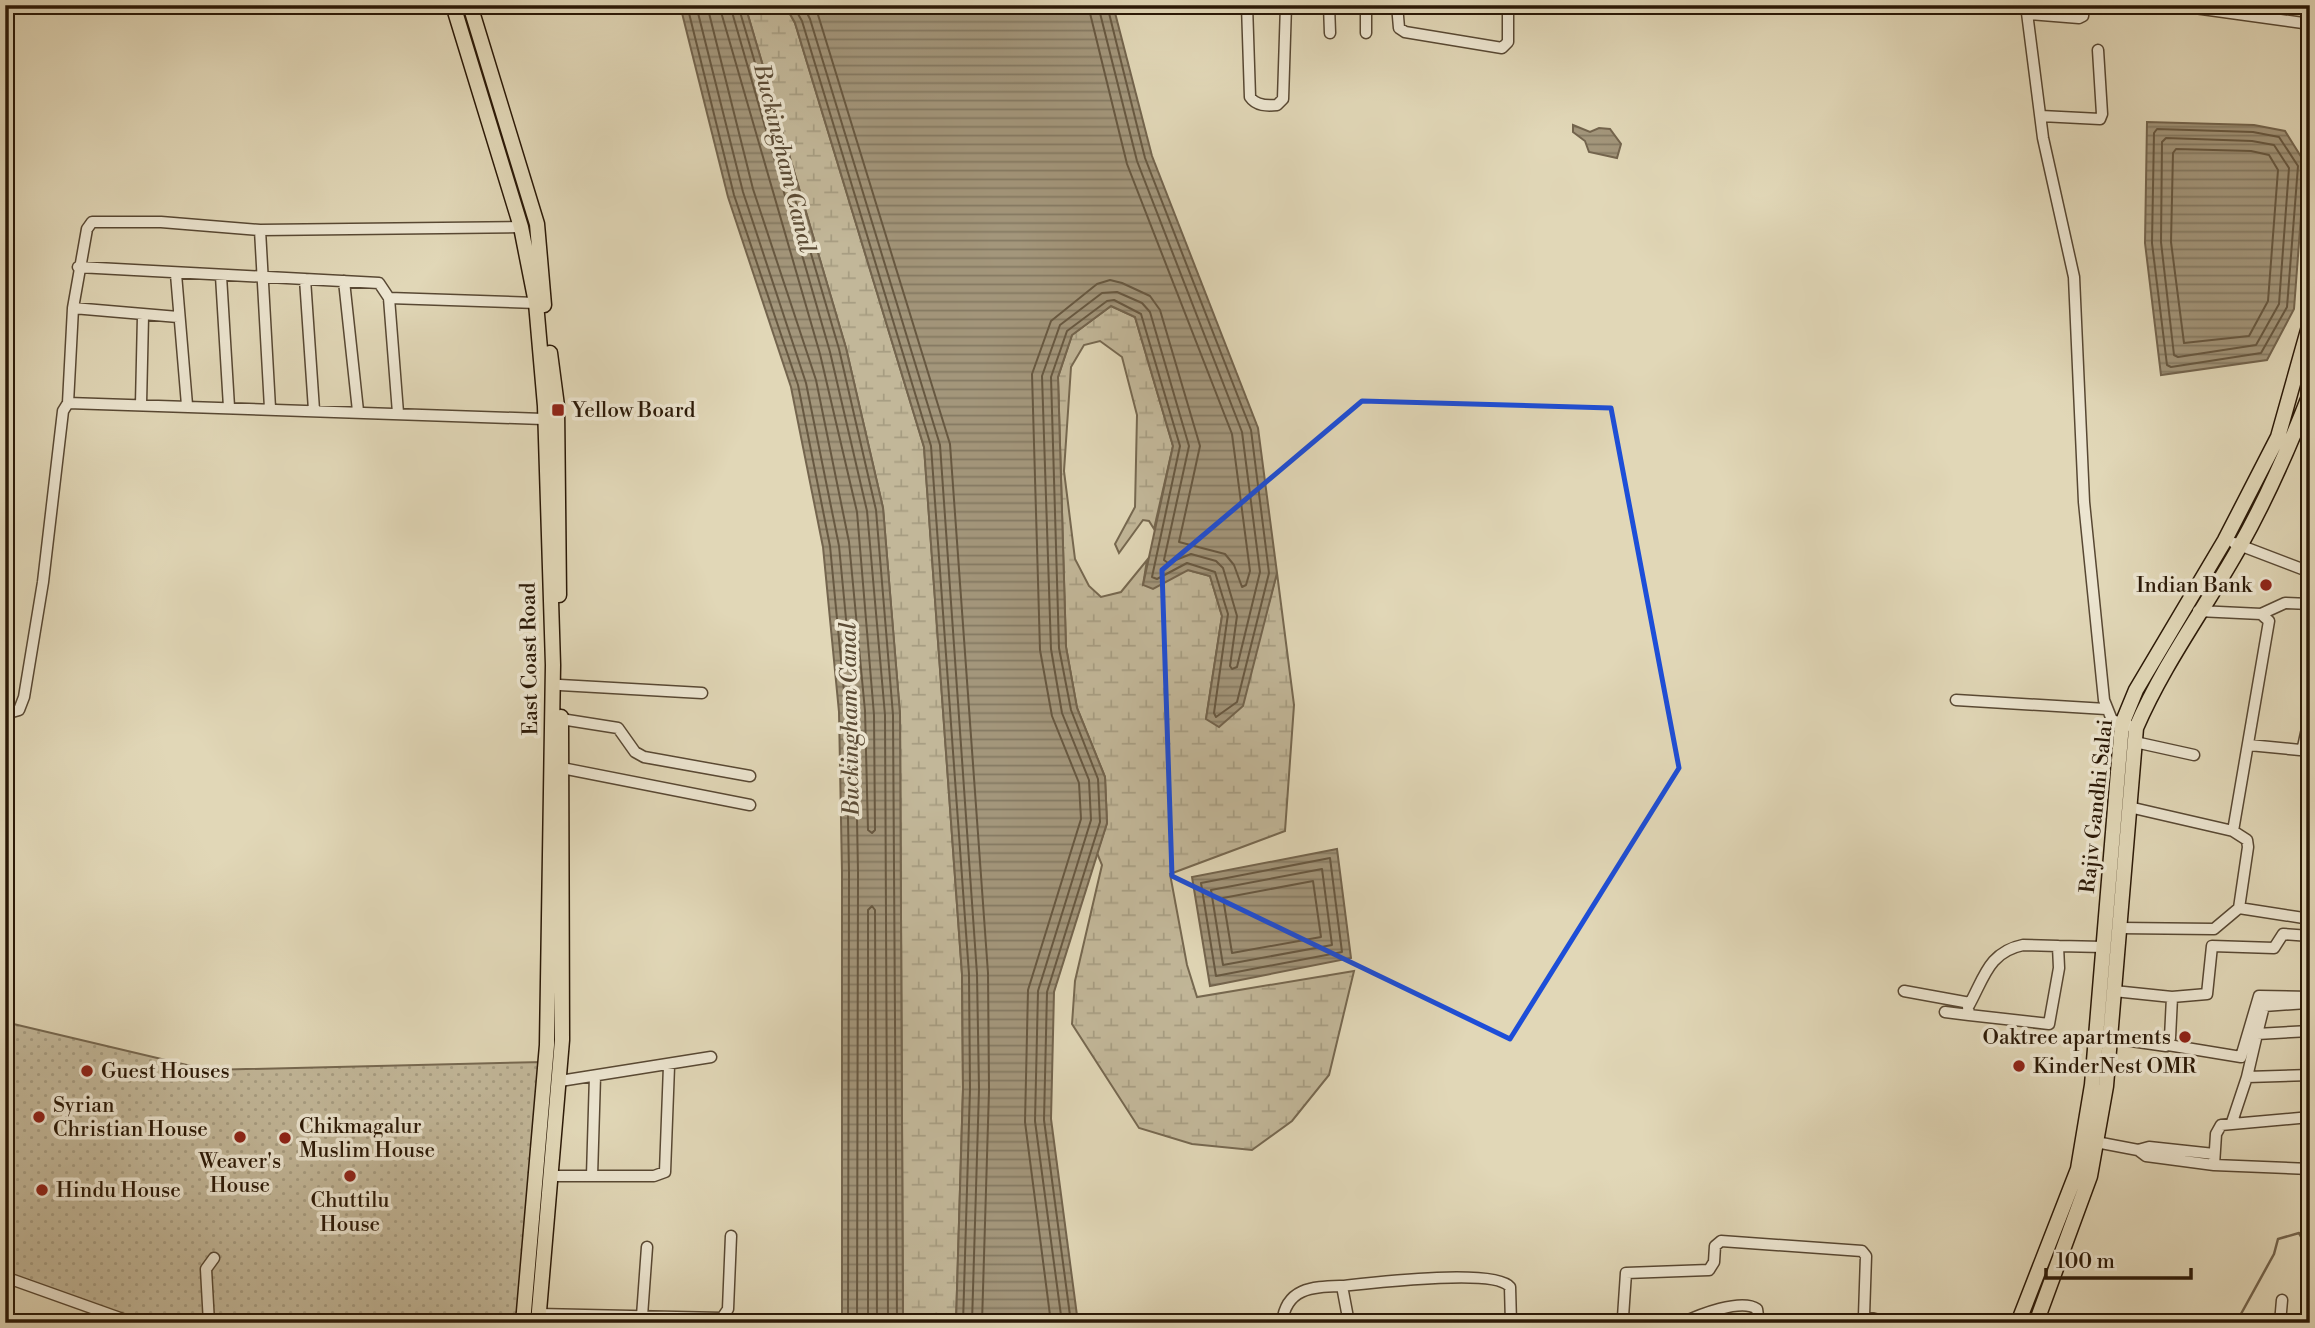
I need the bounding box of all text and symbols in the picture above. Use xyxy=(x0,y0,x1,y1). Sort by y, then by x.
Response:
water label: Buckingham Canal xyxy=(747,60,821,256)
place label: Yellow Board xyxy=(571,398,696,424)
marker: Yellow Board xyxy=(550,402,566,418)
place label: Indian Bank xyxy=(2136,573,2253,599)
marker: Indian Bank xyxy=(2258,577,2274,593)
street label: East Coast Road xyxy=(516,582,544,736)
water label: Buckingham Canal xyxy=(834,621,866,817)
street label: Rajiv Gandhi Salai xyxy=(2075,718,2119,894)
place label: Oaktree apartments xyxy=(1982,1025,2171,1051)
marker: Oaktree apartments xyxy=(2177,1029,2193,1045)
place label: KinderNest OMR xyxy=(2033,1054,2196,1080)
marker: KinderNest OMR xyxy=(2011,1058,2027,1074)
place label: Guest Houses xyxy=(101,1059,230,1085)
marker: Guest Houses xyxy=(79,1063,95,1079)
place label: Syrian Christian House xyxy=(53,1093,208,1143)
marker: Syrian Christian House xyxy=(31,1109,47,1125)
place label: Chikmagalur Muslim House xyxy=(299,1114,435,1164)
marker: Weaver's House xyxy=(232,1129,248,1145)
marker: Chikmagalur Muslim House xyxy=(277,1130,293,1146)
place label: Weaver's House xyxy=(198,1149,281,1199)
marker: Chuttilu House xyxy=(342,1168,358,1184)
place label: Hindu House xyxy=(56,1178,181,1204)
marker: Hindu House xyxy=(34,1182,50,1198)
place label: Chuttilu House xyxy=(311,1188,389,1238)
scale bar xyxy=(2046,1237,2191,1281)
text: 100 m xyxy=(2056,1249,2115,1275)

